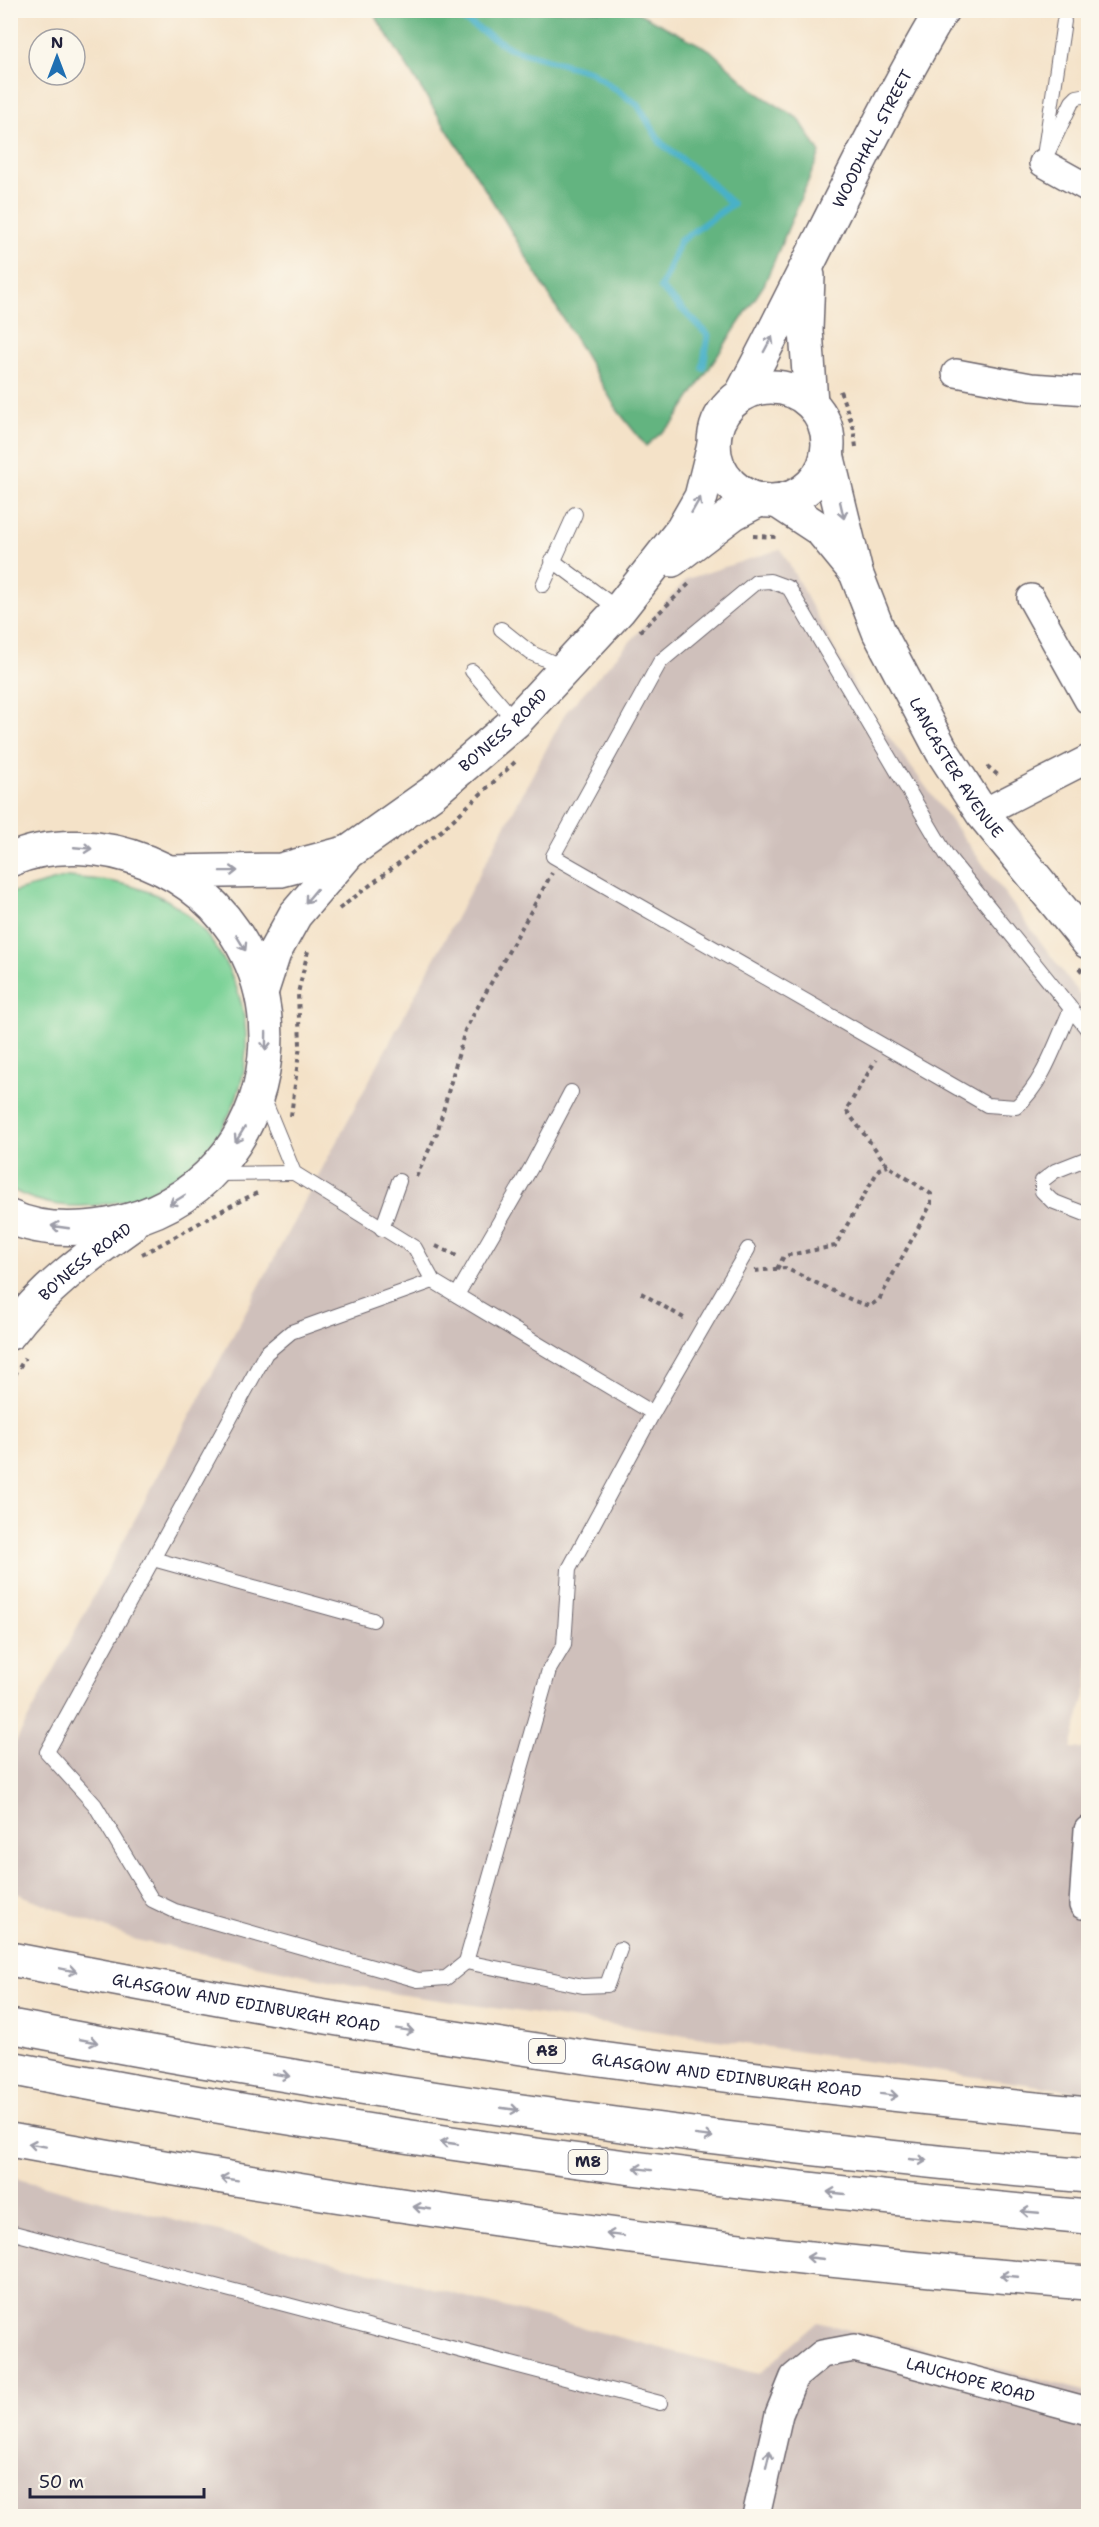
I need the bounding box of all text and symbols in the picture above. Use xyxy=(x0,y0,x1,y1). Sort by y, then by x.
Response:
north arrow xyxy=(27,27,87,87)
text: N xyxy=(51,32,63,53)
street label: WOODHALL STREET xyxy=(828,66,917,211)
one-way arrow xyxy=(763,335,774,353)
one-way arrow xyxy=(690,497,702,514)
one-way arrow xyxy=(837,501,849,520)
street label: BO'NESS ROAD xyxy=(454,684,552,777)
street label: LANCASTER AVENUE xyxy=(904,694,1008,842)
one-way arrow xyxy=(72,843,92,854)
one-way arrow xyxy=(219,865,239,876)
one-way arrow xyxy=(305,888,318,904)
one-way arrow xyxy=(235,934,247,951)
one-way arrow xyxy=(261,1030,272,1050)
one-way arrow xyxy=(234,1126,246,1143)
one-way arrow xyxy=(169,1195,186,1207)
street label: BO'NESS ROAD xyxy=(34,1218,136,1305)
one-way arrow xyxy=(51,1222,70,1233)
one-way arrow xyxy=(58,1965,77,1976)
street label: GLASGOW AND EDINBURGH ROAD xyxy=(110,1969,381,2037)
one-way arrow xyxy=(394,2025,414,2036)
one-way arrow xyxy=(78,2036,98,2047)
road number: A8 xyxy=(529,2039,565,2063)
street label: GLASGOW AND EDINBURGH ROAD xyxy=(590,2048,863,2102)
one-way arrow xyxy=(270,2069,290,2080)
one-way arrow xyxy=(879,2089,899,2100)
one-way arrow xyxy=(500,2104,520,2115)
one-way arrow xyxy=(693,2130,713,2141)
one-way arrow xyxy=(440,2137,460,2148)
one-way arrow xyxy=(28,2139,47,2150)
road number: M8 xyxy=(568,2150,608,2174)
one-way arrow xyxy=(908,2155,928,2166)
one-way arrow xyxy=(633,2164,653,2175)
one-way arrow xyxy=(220,2173,240,2184)
one-way arrow xyxy=(827,2187,847,2198)
one-way arrow xyxy=(413,2203,432,2214)
one-way arrow xyxy=(1021,2206,1041,2217)
one-way arrow xyxy=(606,2229,625,2240)
one-way arrow xyxy=(806,2252,826,2263)
one-way arrow xyxy=(1000,2271,1020,2282)
street label: LAUCHOPE ROAD xyxy=(904,2352,1037,2407)
one-way arrow xyxy=(763,2450,775,2469)
scale bar xyxy=(30,2461,204,2499)
text: 50 m xyxy=(39,2470,84,2494)

